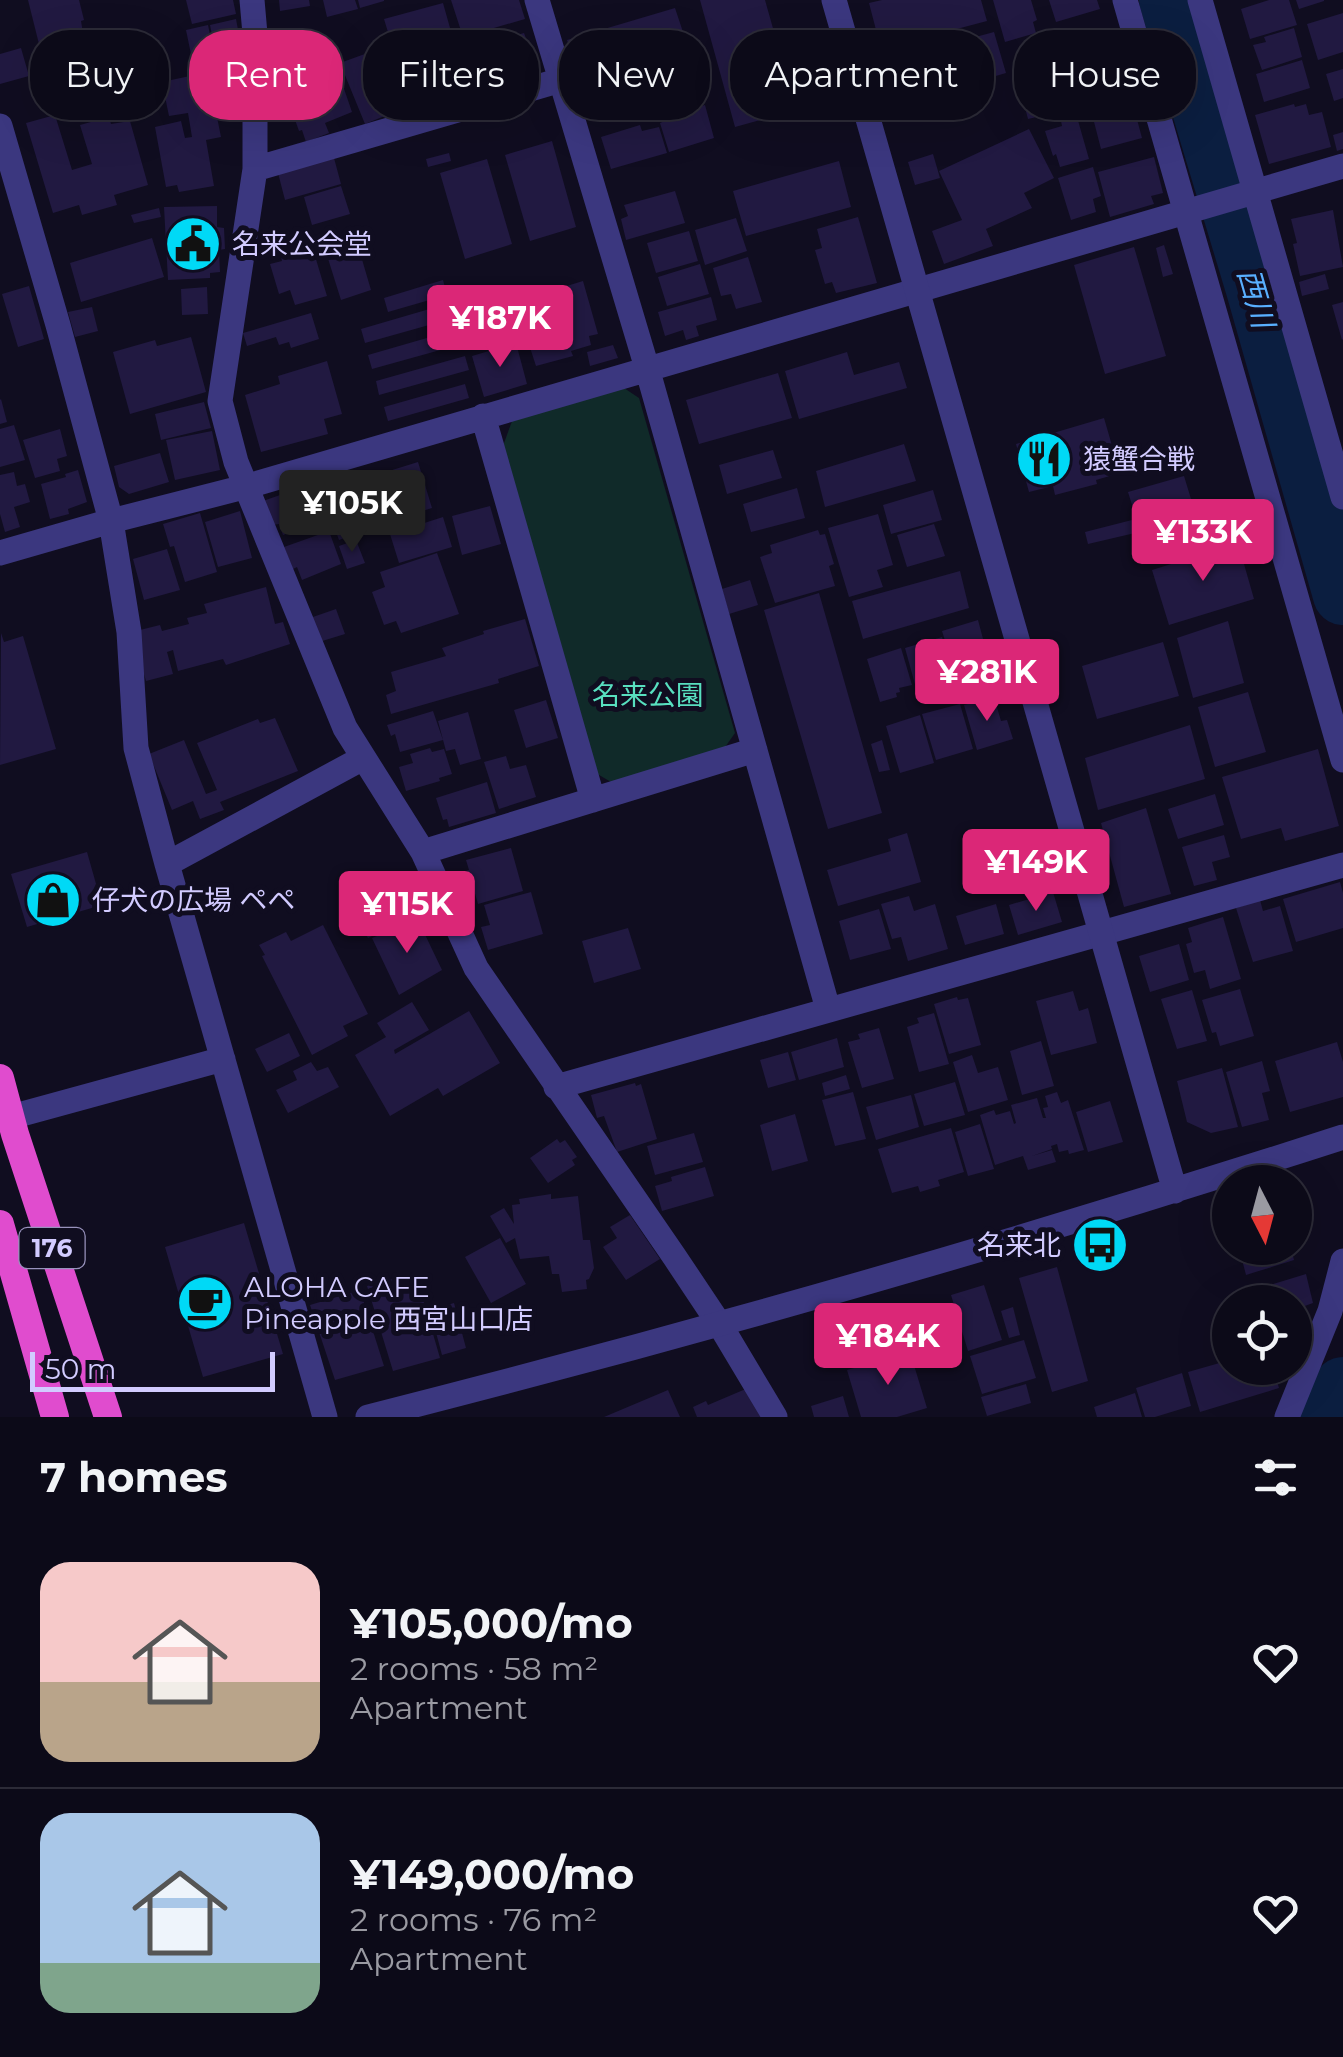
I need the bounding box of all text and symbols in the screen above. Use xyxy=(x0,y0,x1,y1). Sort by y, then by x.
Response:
chip: Buy xyxy=(30,30,169,120)
chip: Rent xyxy=(189,30,343,120)
chip: Filters xyxy=(363,30,539,120)
chip: New xyxy=(559,30,710,120)
chip: Apartment xyxy=(730,30,994,120)
chip: House xyxy=(1014,30,1196,120)
public building icon: 名来公会堂 xyxy=(163,214,223,274)
place label: 名来公会堂 xyxy=(232,227,372,261)
water label: 西川 xyxy=(1230,264,1283,335)
pin: ¥187K xyxy=(430,285,570,370)
text: ¥187K xyxy=(449,298,551,337)
restaurant icon: 猿蟹合戦 xyxy=(1014,429,1074,489)
place label: 猿蟹合戦 xyxy=(1083,442,1195,476)
pin: ¥105K xyxy=(282,470,422,555)
text: ¥105K xyxy=(301,483,403,522)
pin: ¥133K xyxy=(1133,499,1273,584)
text: ¥133K xyxy=(1154,512,1252,551)
pin: ¥281K xyxy=(917,639,1057,724)
text: ¥281K xyxy=(937,652,1037,691)
park label: 名来公園 xyxy=(592,678,704,712)
pin: ¥149K xyxy=(966,829,1106,914)
text: ¥149K xyxy=(984,842,1088,881)
shop icon: 仔犬の広場 ペペ xyxy=(23,870,83,930)
pin: ¥115K xyxy=(337,871,477,956)
place label: 仔犬の広場 ペペ xyxy=(92,883,295,917)
text: ¥115K xyxy=(361,884,453,923)
north arrow xyxy=(1212,1165,1312,1265)
map controls xyxy=(1212,1165,1312,1385)
bus stop icon: 名来北 xyxy=(1070,1215,1130,1275)
road number: 176 xyxy=(20,1228,84,1268)
place label: 名来北 xyxy=(977,1228,1061,1262)
place label: ALOHA CAFE Pineapple 西宮山口店 xyxy=(244,1270,533,1336)
cafe icon: ALOHA CAFE Pineapple 西宮山口店 xyxy=(175,1273,235,1333)
button: locate xyxy=(1212,1285,1312,1385)
pin: ¥184K xyxy=(818,1303,958,1388)
text: ¥184K xyxy=(836,1316,940,1355)
scale bar xyxy=(30,1347,275,1392)
text: 50 m xyxy=(45,1352,116,1386)
icon: filters xyxy=(1248,1450,1303,1505)
text: 7 homes xyxy=(40,1451,228,1503)
text: ¥105,000/mo xyxy=(350,1597,633,1649)
icon: home xyxy=(120,1602,240,1722)
icon: heart xyxy=(1248,1635,1303,1690)
text: 2 rooms · 58 m² xyxy=(350,1649,598,1688)
text: Apartment xyxy=(350,1688,528,1727)
text: ¥149,000/mo xyxy=(350,1848,634,1900)
icon: home xyxy=(120,1853,240,1973)
icon: heart xyxy=(1248,1886,1303,1941)
text: 2 rooms · 76 m² xyxy=(350,1900,597,1939)
text: Apartment xyxy=(350,1939,528,1978)

